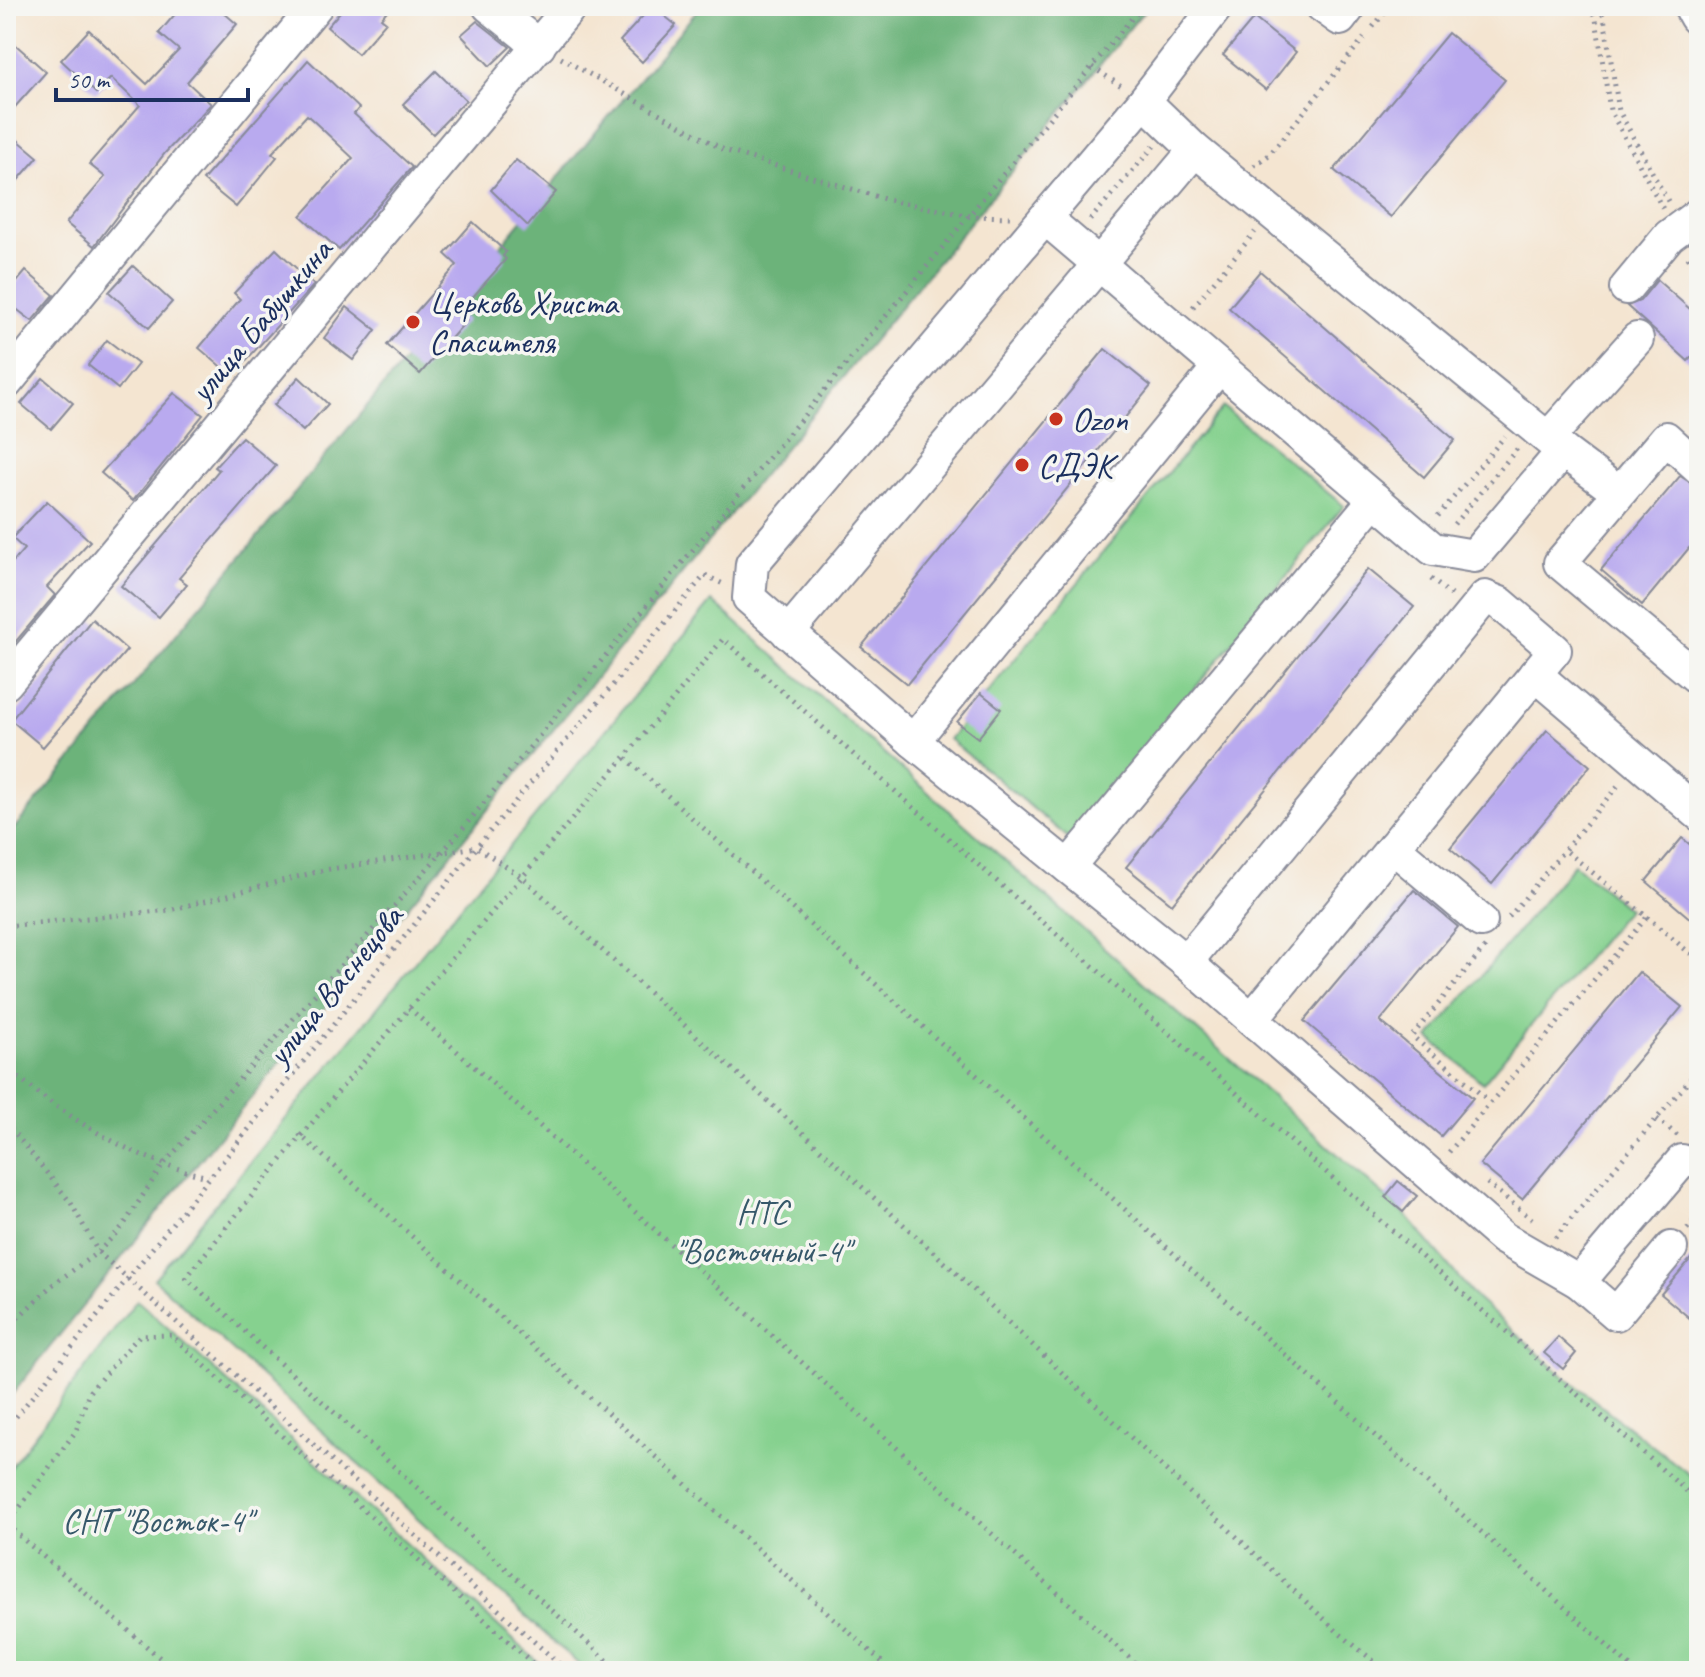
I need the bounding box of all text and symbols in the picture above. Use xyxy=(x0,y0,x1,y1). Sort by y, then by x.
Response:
scale bar xyxy=(56,52,248,102)
text: 50 m xyxy=(68,65,111,95)
street label: улица Бабушкина xyxy=(178,228,343,413)
place label: Церковь Христа Спасителя xyxy=(429,281,620,363)
marker: Церковь Христа Спасителя xyxy=(404,313,422,331)
place label: Ozon xyxy=(1072,398,1129,441)
marker: Ozon xyxy=(1047,410,1065,428)
place label: СДЭК xyxy=(1038,444,1119,487)
marker: СДЭК xyxy=(1013,456,1031,474)
street label: улица Васнецова xyxy=(255,895,413,1076)
park label: НТС "Восточный-4" xyxy=(675,1190,856,1272)
park label: СНТ "Восток-4" xyxy=(62,1499,259,1542)

